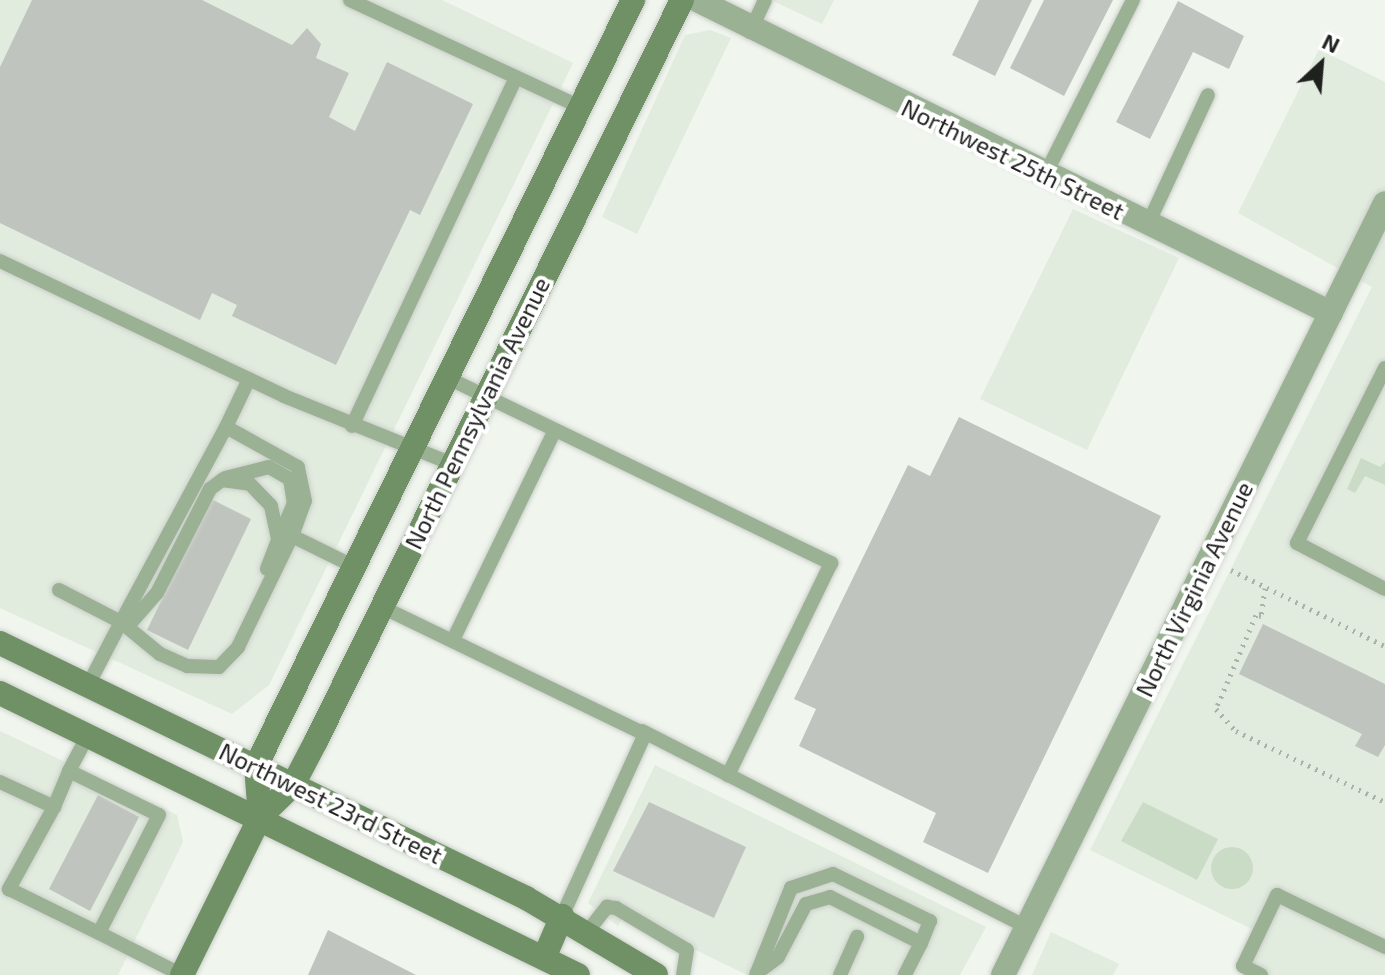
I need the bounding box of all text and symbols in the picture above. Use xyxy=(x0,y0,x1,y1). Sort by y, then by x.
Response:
north arrow xyxy=(1281,24,1361,104)
text: N xyxy=(1319,27,1344,58)
street label: Northwest 25th Street xyxy=(897,93,1129,225)
street label: North Pennsylvania Avenue xyxy=(398,272,556,554)
street label: North Virginia Avenue xyxy=(1129,476,1259,702)
street label: Northwest 23rd Street xyxy=(215,736,447,870)

